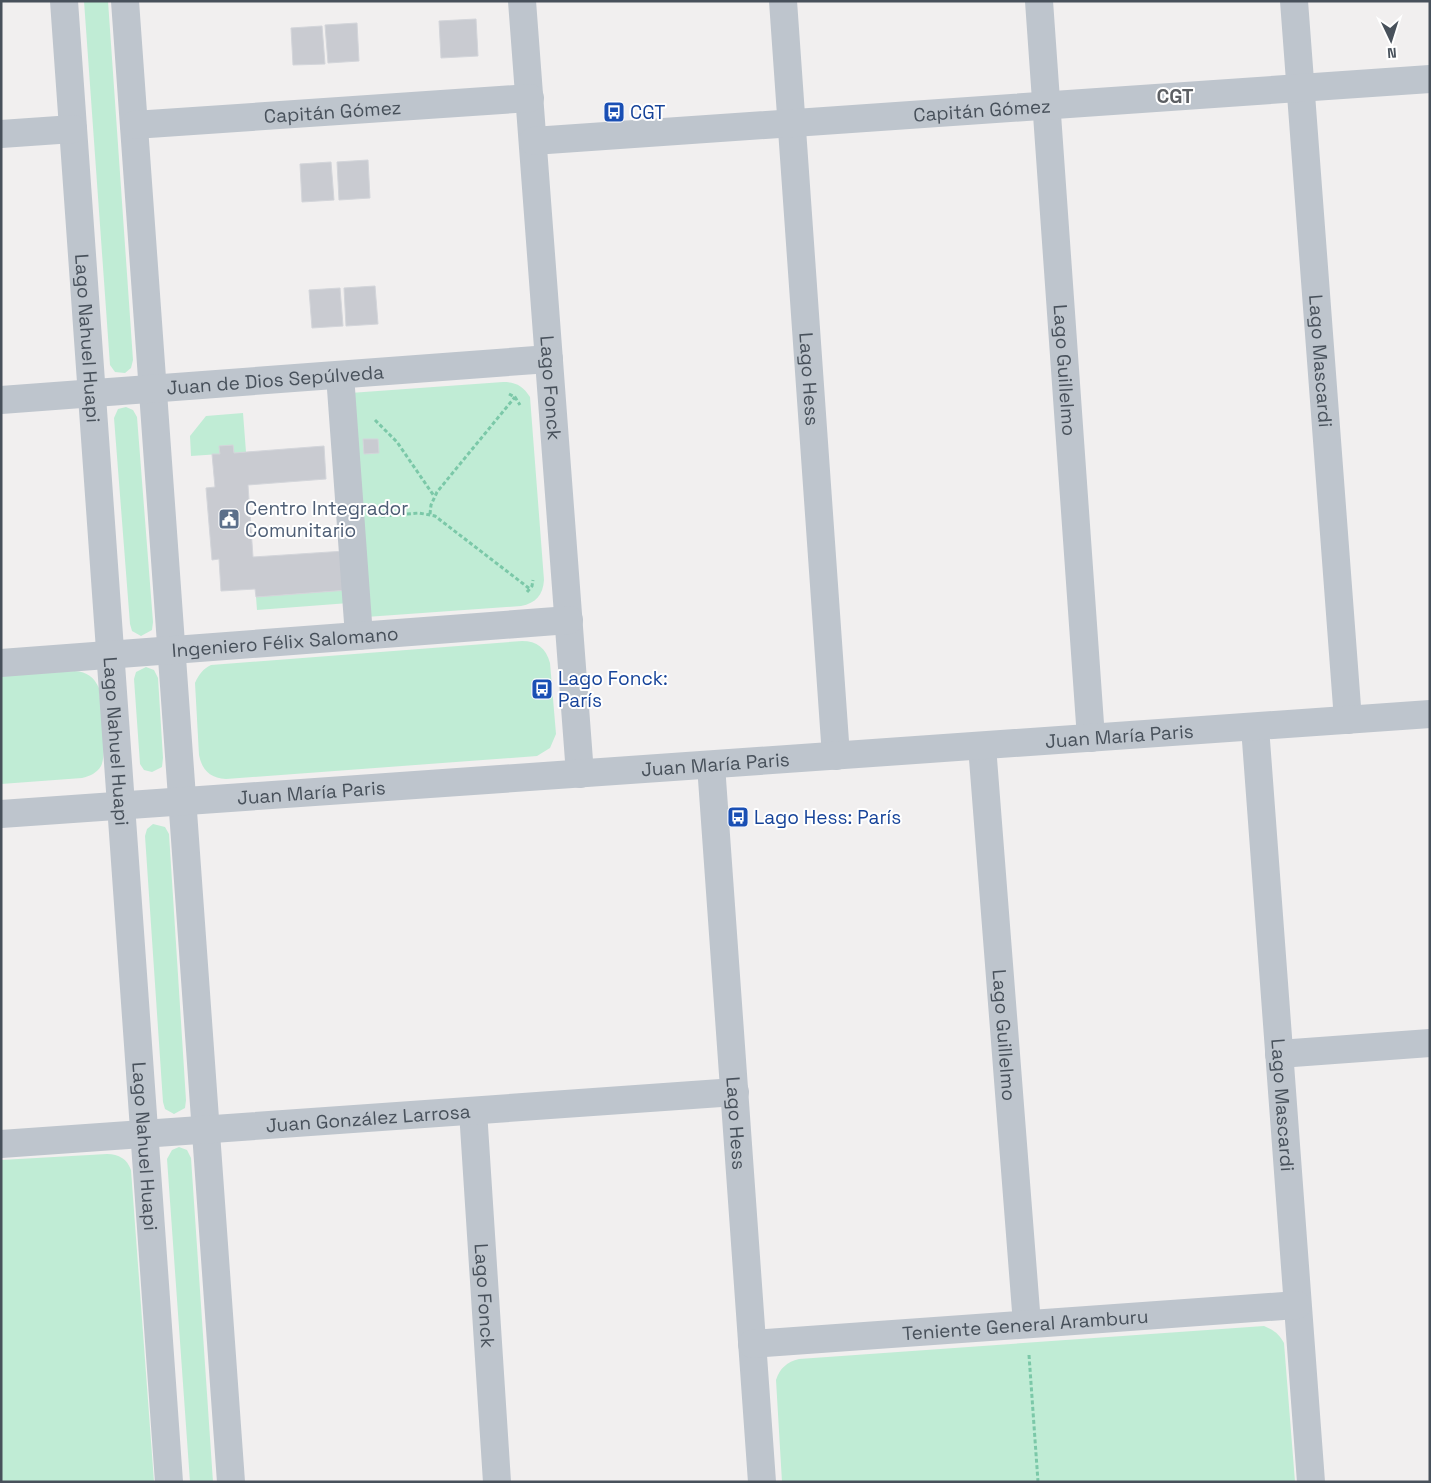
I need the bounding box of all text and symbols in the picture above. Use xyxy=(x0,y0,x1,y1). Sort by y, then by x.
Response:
north arrow xyxy=(1366,15,1416,65)
text: N xyxy=(1387,44,1397,62)
district label: CGT xyxy=(1156,83,1194,109)
street label: Capitán Gómez xyxy=(912,93,1052,128)
street label: Capitán Gómez xyxy=(263,95,402,129)
bus stop icon: CGT xyxy=(602,100,626,124)
place label: CGT xyxy=(630,100,665,125)
street label: Lago Nahuel Huapi xyxy=(69,253,106,424)
street label: Lago Mascardi xyxy=(1303,294,1338,428)
street label: Lago Guillelmo xyxy=(1047,303,1082,437)
street label: Lago Hess xyxy=(793,332,825,427)
street label: Lago Fonck xyxy=(534,335,567,441)
street label: Juan de Dios Sepúlveda xyxy=(166,359,385,401)
place label: Centro Integrador Comunitario xyxy=(245,496,409,543)
public building icon: Centro Integrador Comunitario xyxy=(217,507,241,531)
street label: Ingeniero Félix Salomano xyxy=(171,621,400,663)
street label: Lago Nahuel Huapi xyxy=(98,656,134,827)
place label: Lago Fonck: París xyxy=(558,666,668,713)
bus stop icon: Lago Fonck: París xyxy=(530,677,554,701)
street label: Juan María Paris xyxy=(1044,719,1194,754)
street label: Juan María Paris xyxy=(640,747,790,782)
street label: Juan María Paris xyxy=(236,775,386,810)
bus stop icon: Lago Hess: París xyxy=(726,805,750,829)
place label: Lago Hess: París xyxy=(754,805,901,830)
street label: Lago Guillelmo xyxy=(986,968,1022,1102)
street label: Lago Mascardi xyxy=(1265,1038,1300,1172)
street label: Lago Nahuel Huapi xyxy=(126,1061,163,1232)
street label: Lago Hess xyxy=(720,1076,752,1171)
street label: Juan González Larrosa xyxy=(265,1099,471,1138)
street label: Lago Fonck xyxy=(469,1242,500,1349)
street label: Teniente General Aramburu xyxy=(901,1304,1149,1346)

